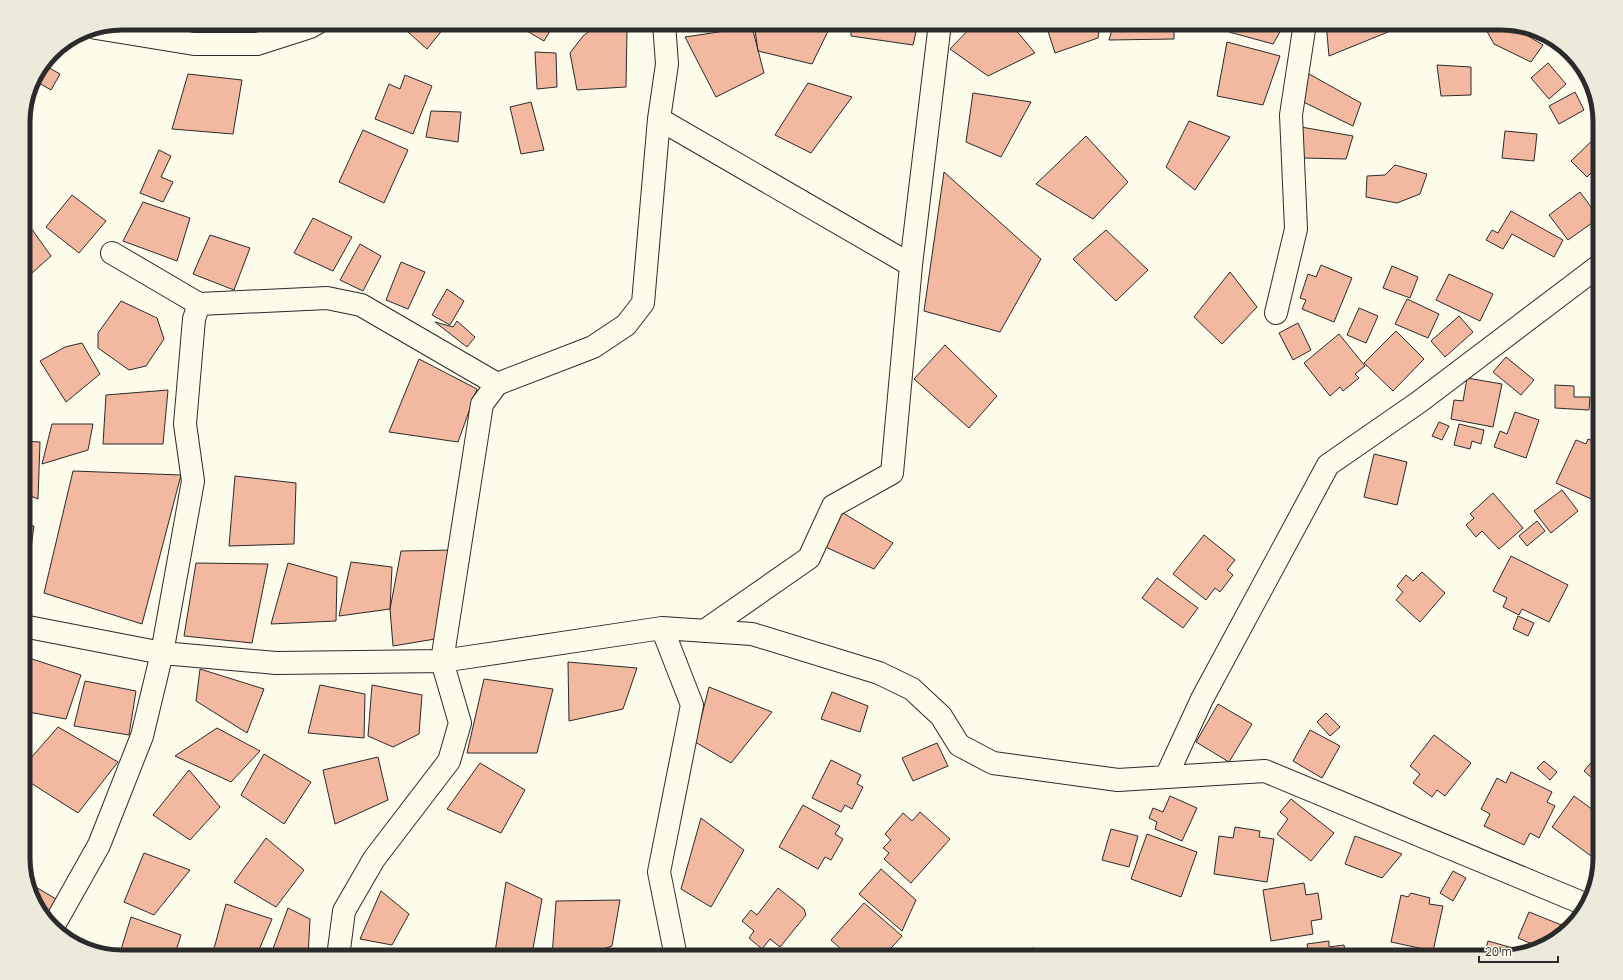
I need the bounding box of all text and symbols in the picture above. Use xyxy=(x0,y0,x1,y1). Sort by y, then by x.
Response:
scale bar xyxy=(1479,938,1558,964)
text: 20 m xyxy=(1485,943,1512,960)

